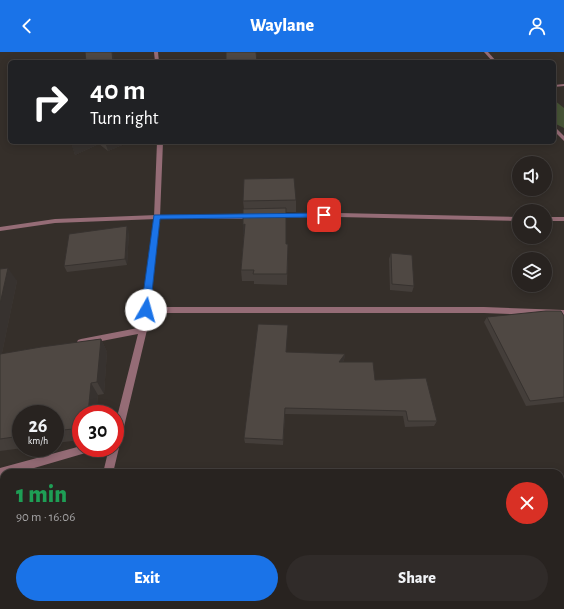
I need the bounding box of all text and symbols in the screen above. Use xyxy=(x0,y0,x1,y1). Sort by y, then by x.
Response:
icon: back xyxy=(16,15,38,37)
icon: person xyxy=(526,15,548,37)
text: Waylane xyxy=(250,17,314,35)
icon: right xyxy=(24,76,76,128)
text: 40 m xyxy=(90,77,146,105)
text: Turn right xyxy=(90,110,159,128)
map controls xyxy=(512,156,552,292)
button: sound xyxy=(512,156,552,196)
pin xyxy=(307,198,341,232)
icon: arrive xyxy=(313,204,335,226)
button: search xyxy=(512,204,552,244)
button: layers xyxy=(512,252,552,292)
position arrow xyxy=(125,289,167,331)
speed limit sign: 30 xyxy=(72,405,124,457)
text: 26 xyxy=(28,416,48,436)
text: km/h xyxy=(28,436,48,446)
button: close xyxy=(506,482,548,524)
text: 1 min xyxy=(16,483,67,507)
text: 90 m · 16:06 xyxy=(16,511,75,524)
button: Exit xyxy=(16,555,278,601)
button: Share xyxy=(286,555,548,601)

